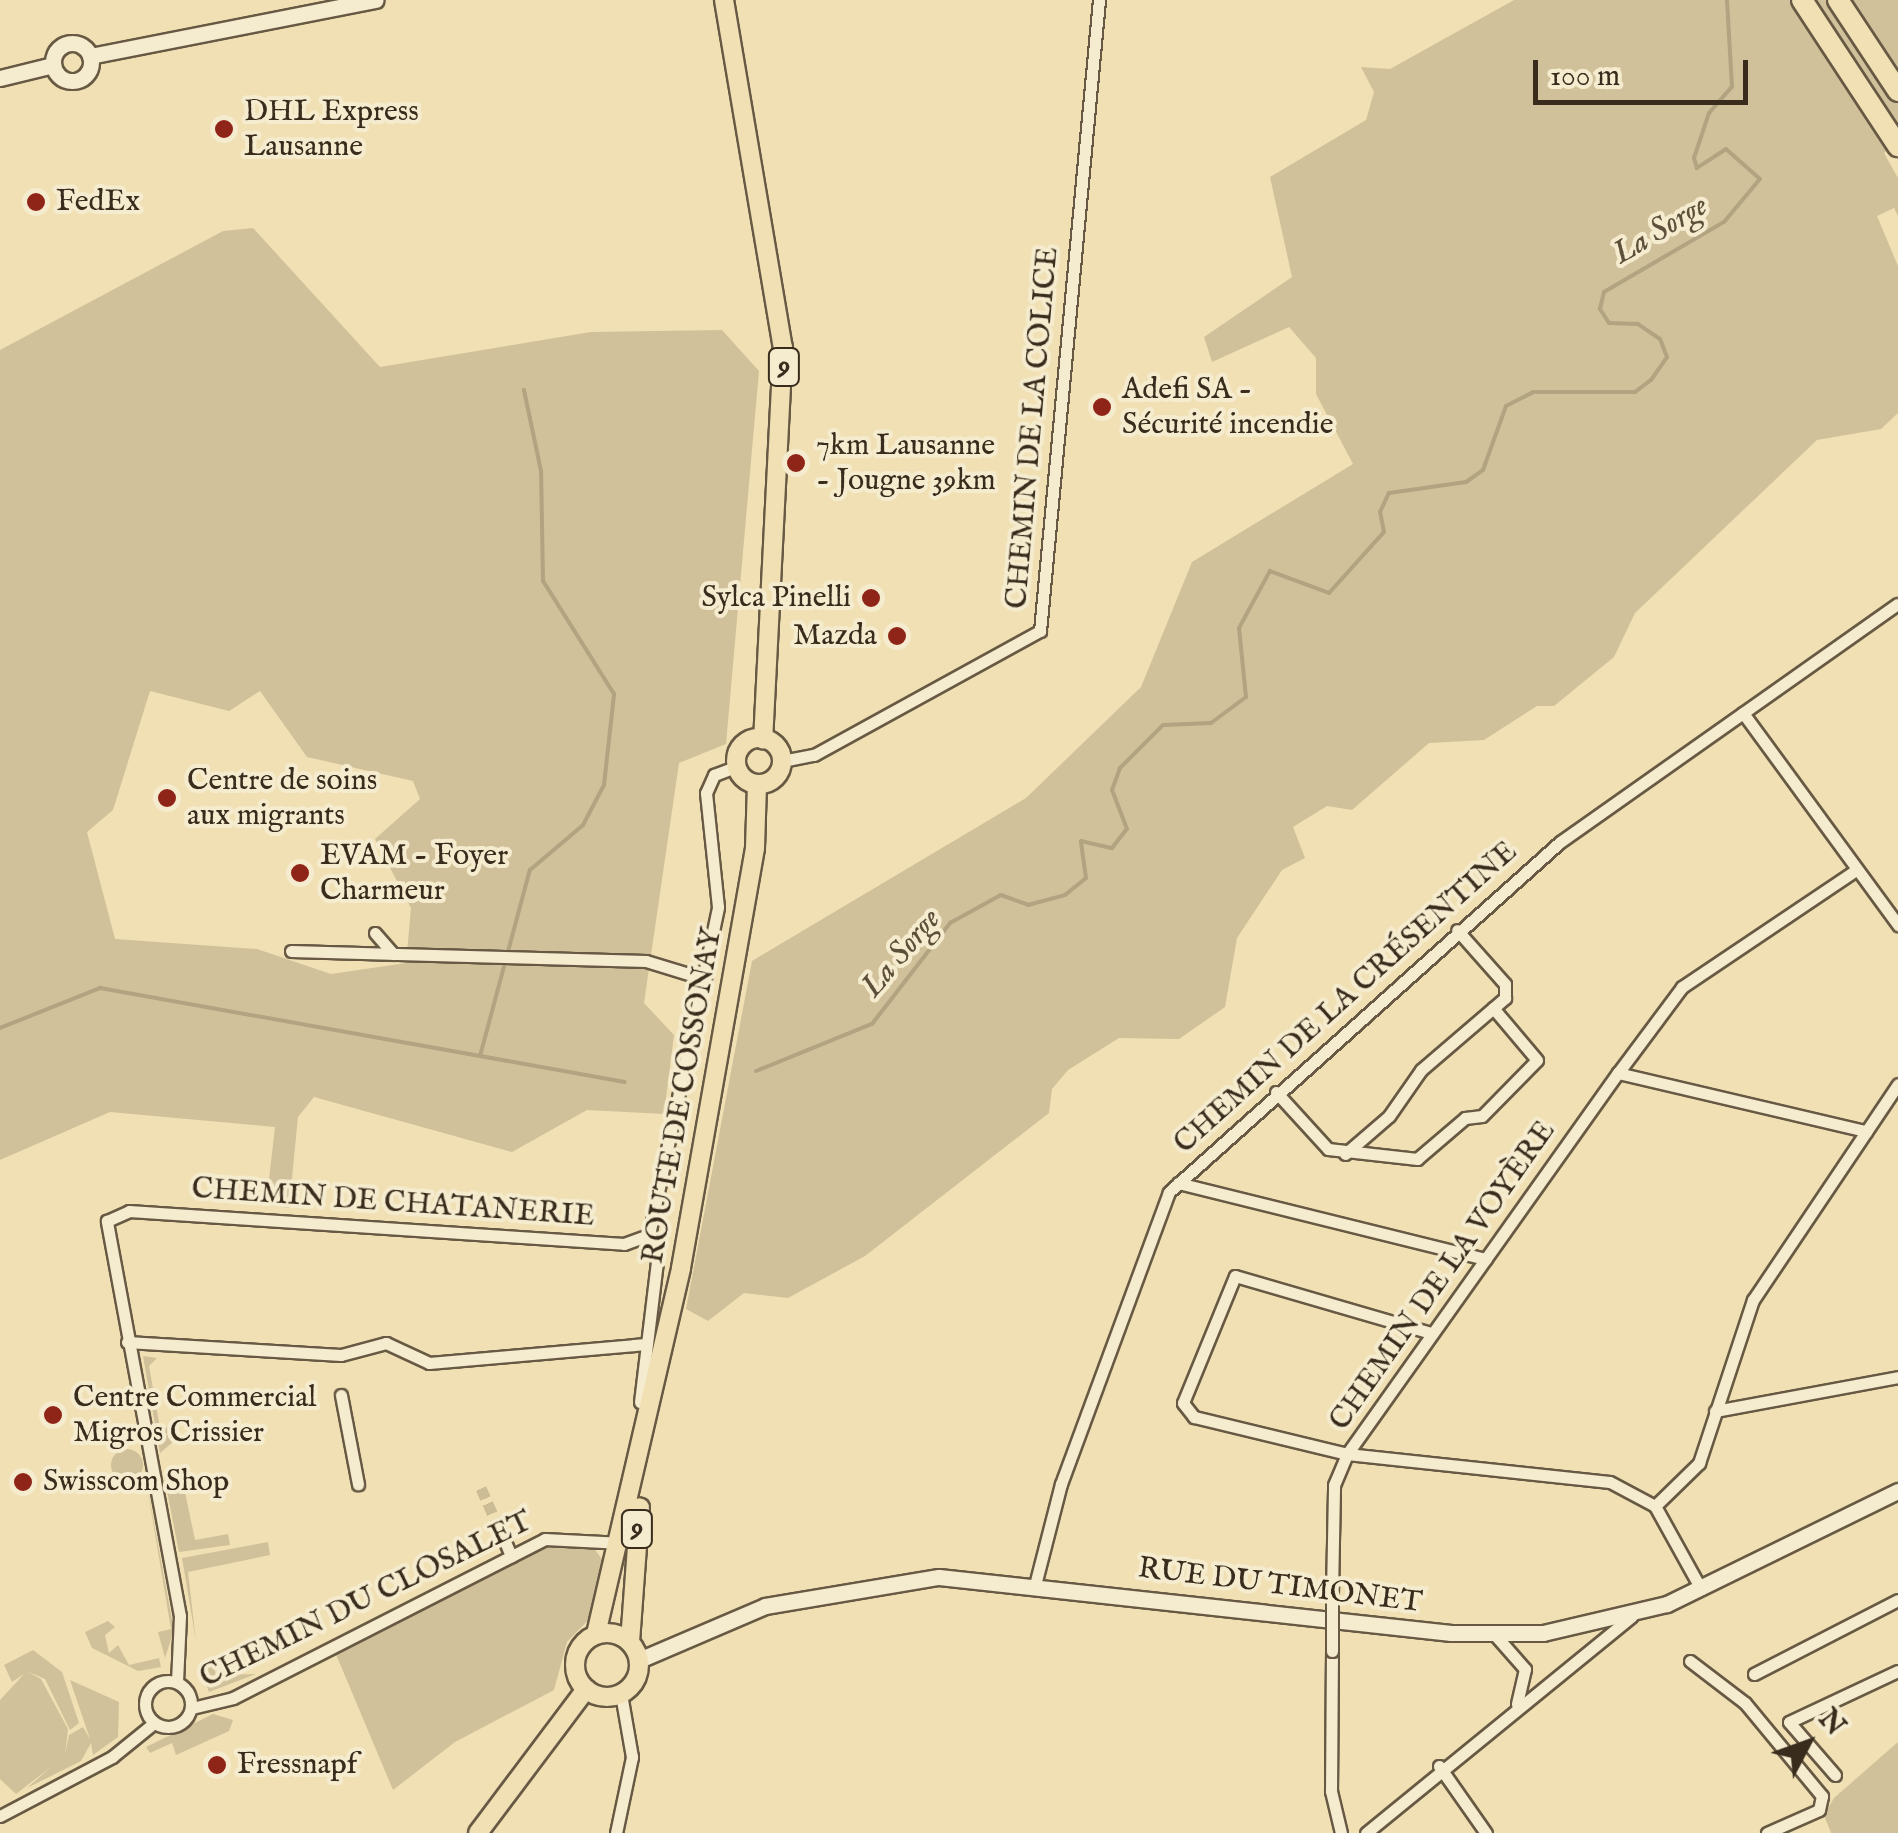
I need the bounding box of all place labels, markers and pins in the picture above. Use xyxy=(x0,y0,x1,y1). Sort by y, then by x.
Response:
place label: DHL Express Lausanne xyxy=(244,94,419,164)
marker: DHL Express Lausanne xyxy=(213,118,235,140)
place label: FedEx xyxy=(56,184,140,220)
marker: FedEx xyxy=(25,191,47,213)
place label: Adefi SA - Sécurité incendie xyxy=(1122,372,1333,442)
marker: Adefi SA - Sécurité incendie xyxy=(1091,396,1113,418)
place label: 7km Lausanne - Jougne 39km xyxy=(816,428,996,498)
marker: 7km Lausanne - Jougne 39km xyxy=(785,452,807,474)
place label: Sylca Pinelli xyxy=(701,580,851,616)
marker: Sylca Pinelli xyxy=(860,587,882,609)
place label: Mazda xyxy=(793,618,877,654)
marker: Mazda xyxy=(886,625,908,647)
place label: Centre de soins aux migrants xyxy=(187,763,377,834)
marker: Centre de soins aux migrants xyxy=(156,787,178,809)
place label: EVAM - Foyer Charmeur xyxy=(320,838,508,908)
marker: EVAM - Foyer Charmeur xyxy=(289,862,311,884)
place label: Centre Commercial Migros Crissier xyxy=(73,1380,316,1450)
marker: Centre Commercial Migros Crissier xyxy=(42,1404,64,1426)
place label: Swisscom Shop xyxy=(43,1464,229,1500)
marker: Swisscom Shop xyxy=(12,1471,34,1493)
place label: Fressnapf xyxy=(237,1747,357,1783)
marker: Fressnapf xyxy=(206,1754,228,1776)

